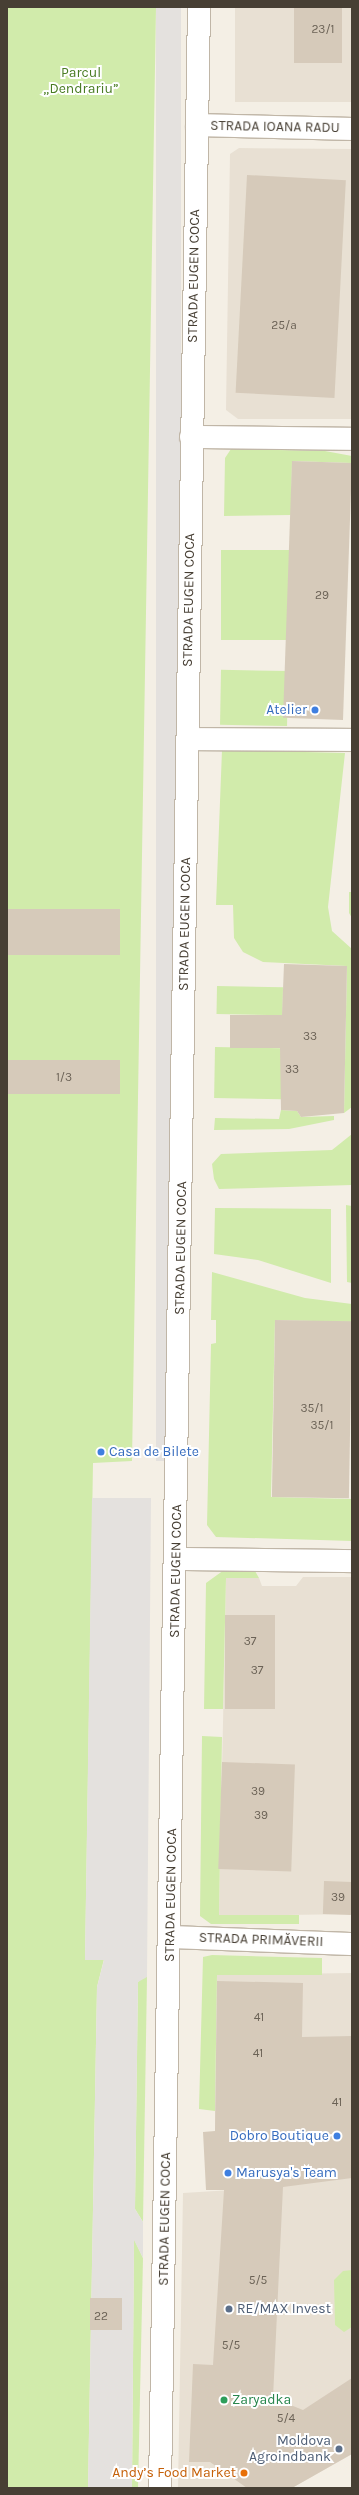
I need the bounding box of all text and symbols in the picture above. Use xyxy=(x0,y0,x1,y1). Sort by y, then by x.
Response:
house number: 23/1 xyxy=(311,23,335,37)
park label: Parcul „Dendrariu” xyxy=(43,65,119,98)
street label: STRADA IOANA RADU xyxy=(210,117,340,137)
street label: STRADA EUGEN COCA xyxy=(184,209,204,343)
house number: 25/a xyxy=(271,319,297,333)
street label: STRADA EUGEN COCA xyxy=(179,533,199,667)
house number: 29 xyxy=(315,589,329,603)
place label: Atelier xyxy=(266,702,307,718)
marker: Atelier xyxy=(310,705,320,715)
street label: STRADA EUGEN COCA xyxy=(175,857,195,991)
house number: 33 xyxy=(303,1030,317,1044)
house number: 33 xyxy=(285,1063,299,1077)
house number: 1/3 xyxy=(56,1071,72,1085)
street label: STRADA EUGEN COCA xyxy=(171,1181,191,1315)
house number: 35/1 xyxy=(300,1402,324,1416)
house number: 35/1 xyxy=(310,1419,334,1433)
place label: Casa de Bilete xyxy=(109,1444,199,1460)
marker: Casa de Bilete xyxy=(96,1447,106,1457)
street label: STRADA EUGEN COCA xyxy=(166,1504,186,1638)
house number: 37 xyxy=(244,1635,256,1649)
house number: 37 xyxy=(251,1664,263,1678)
house number: 39 xyxy=(251,1785,265,1799)
house number: 39 xyxy=(254,1809,268,1823)
street label: STRADA EUGEN COCA xyxy=(161,1828,181,1962)
house number: 39 xyxy=(331,1891,345,1905)
street label: STRADA PRIMĂVERII xyxy=(198,1929,324,1951)
house number: 41 xyxy=(254,2011,264,2025)
house number: 41 xyxy=(253,2047,263,2061)
house number: 41 xyxy=(332,2096,342,2110)
place label: Dobro Boutique xyxy=(230,2128,329,2144)
marker: Dobro Boutique xyxy=(332,2131,342,2141)
street label: STRADA EUGEN COCA xyxy=(155,2152,175,2286)
place label: Marusya's Team xyxy=(236,2165,337,2181)
marker: Marusya's Team xyxy=(223,2168,233,2178)
house number: 5/5 xyxy=(249,2274,267,2288)
place label: RE/MAX Invest xyxy=(237,2301,331,2317)
marker: RE/MAX Invest xyxy=(224,2304,234,2314)
house number: 22 xyxy=(94,2310,108,2324)
house number: 5/5 xyxy=(222,2339,240,2353)
place label: Zaryadka xyxy=(232,2392,291,2408)
marker: Zaryadka xyxy=(219,2395,229,2405)
house number: 5/4 xyxy=(277,2412,295,2426)
place label: Moldova Agroindbank xyxy=(249,2433,331,2466)
marker: Moldova Agroindbank xyxy=(334,2444,344,2454)
place label: Andy’s Food Market xyxy=(112,2465,236,2481)
marker: Andy’s Food Market xyxy=(239,2468,249,2478)

